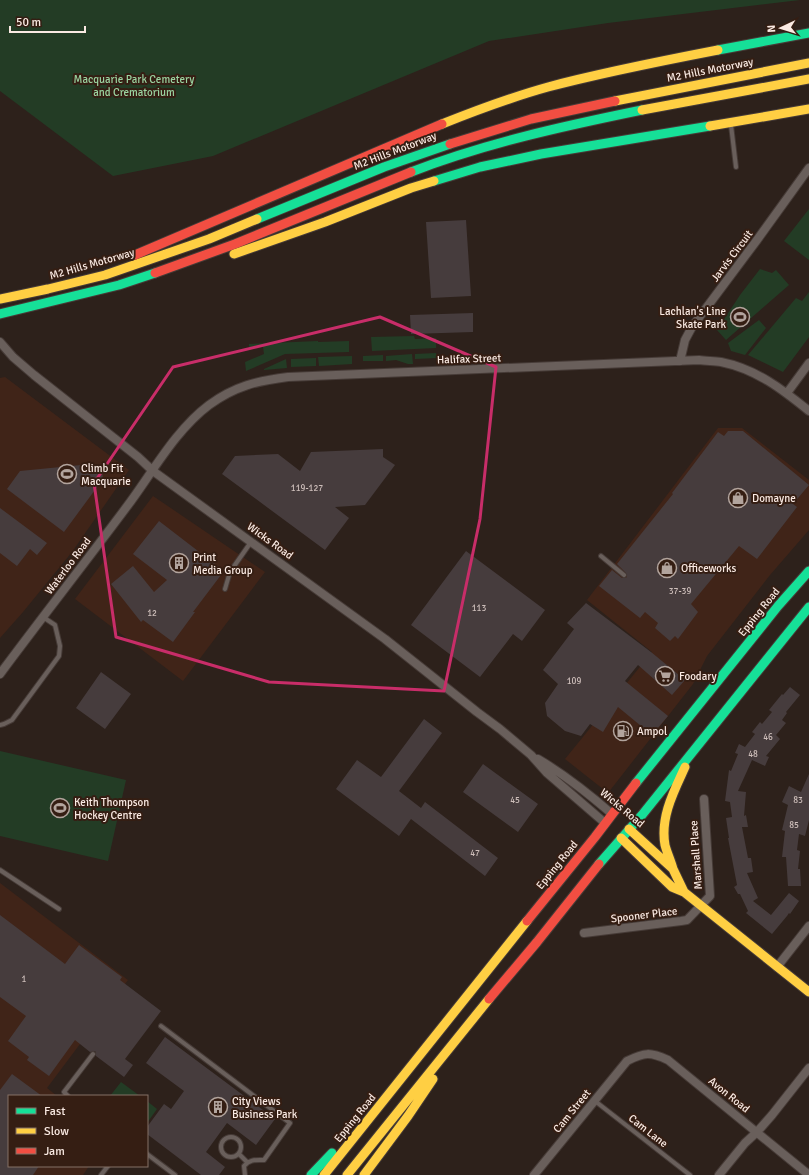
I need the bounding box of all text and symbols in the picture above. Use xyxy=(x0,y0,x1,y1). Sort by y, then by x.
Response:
scale bar xyxy=(10,8,85,34)
north arrow xyxy=(761,8,801,48)
text: 50 m xyxy=(16,15,41,30)
text: N xyxy=(765,24,778,33)
street label: M2 Hills Motorway xyxy=(666,55,755,85)
park label: Macquarie Park Cemetery and Crematorium xyxy=(74,73,195,99)
street label: M2 Hills Motorway xyxy=(352,129,439,173)
street label: Jarvis Circuit xyxy=(708,228,756,284)
street label: M2 Hills Motorway xyxy=(48,245,137,282)
place label: Lachlan's Line Skate Park xyxy=(659,305,726,331)
sports icon: Lachlan's Line Skate Park xyxy=(729,306,751,328)
street label: Halifax Street xyxy=(437,351,502,367)
place label: Climb Fit Macquarie xyxy=(81,462,131,488)
sports icon: Climb Fit Macquarie xyxy=(56,463,78,485)
house number: 119-127 xyxy=(291,483,323,494)
shop icon: Domayne xyxy=(727,487,749,509)
place label: Domayne xyxy=(752,492,796,505)
street label: Wicks Road xyxy=(244,520,296,562)
street label: Waterloo Road xyxy=(42,535,94,597)
place label: Print Media Group xyxy=(193,551,253,577)
building icon: Print Media Group xyxy=(168,552,190,574)
shop icon: Officeworks xyxy=(656,557,678,579)
place label: Officeworks xyxy=(681,562,737,575)
street label: Epping Road xyxy=(735,585,783,639)
house number: 37-39 xyxy=(669,586,691,597)
house number: 113 xyxy=(472,603,486,614)
house number: 12 xyxy=(147,608,157,619)
supermarket icon: Foodary xyxy=(654,665,676,687)
place label: Foodary xyxy=(679,670,718,683)
house number: 109 xyxy=(567,676,581,687)
fuel station icon: Ampol xyxy=(612,720,634,742)
place label: Ampol xyxy=(637,725,667,738)
house number: 46 xyxy=(763,732,773,743)
house number: 48 xyxy=(748,749,758,760)
street label: Wicks Road xyxy=(597,786,647,830)
house number: 45 xyxy=(510,795,520,806)
house number: 83 xyxy=(793,795,803,806)
place label: Keith Thompson Hockey Centre xyxy=(74,796,149,822)
sports icon: Keith Thompson Hockey Centre xyxy=(49,797,71,819)
street label: Marshall Place xyxy=(687,820,705,890)
house number: 85 xyxy=(789,820,799,831)
street label: Epping Road xyxy=(533,838,581,892)
house number: 47 xyxy=(470,848,480,859)
street label: Spooner Place xyxy=(610,904,678,926)
house number: 1 xyxy=(22,974,27,985)
street label: Avon Road xyxy=(706,1075,752,1116)
street label: Cam Street xyxy=(551,1087,594,1135)
street label: Epping Road xyxy=(331,1091,379,1145)
legend xyxy=(8,1095,148,1167)
place label: City Views Business Park xyxy=(232,1095,298,1121)
building icon: City Views Business Park xyxy=(207,1096,229,1118)
text: Fast xyxy=(44,1104,65,1119)
street label: Cam Lane xyxy=(626,1112,670,1150)
text: Slow xyxy=(44,1124,69,1139)
text: Jam xyxy=(44,1144,65,1159)

